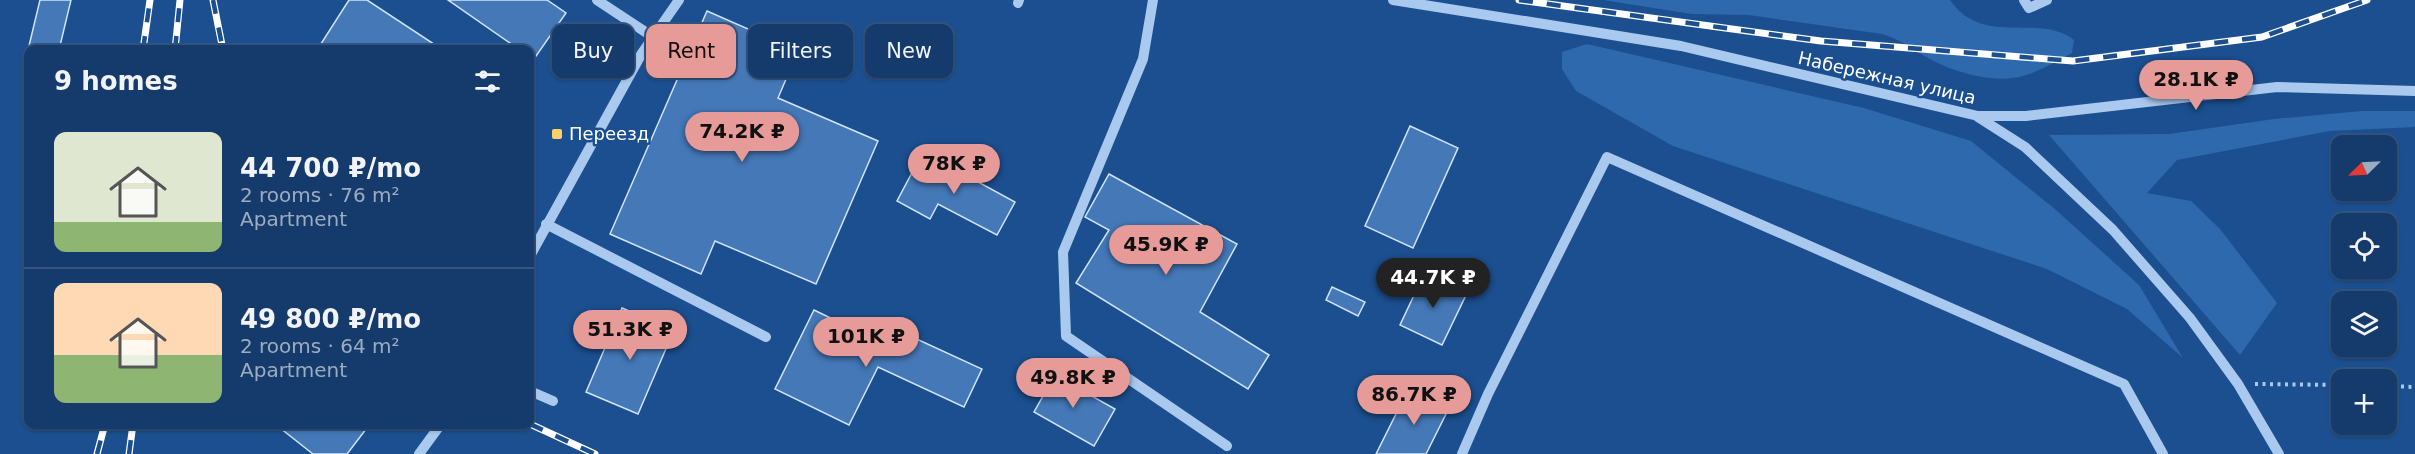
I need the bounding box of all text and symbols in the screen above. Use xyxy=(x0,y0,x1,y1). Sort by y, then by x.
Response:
chip: Buy xyxy=(552,24,634,78)
chip: Rent xyxy=(646,24,736,78)
chip: Filters xyxy=(748,24,853,78)
chip: New xyxy=(865,24,953,78)
street label: Набережная улица xyxy=(1796,47,1978,108)
pin: 28.1K ₽ xyxy=(2141,60,2251,111)
icon: filters xyxy=(471,65,504,98)
text: 9 homes xyxy=(54,66,178,96)
text: 28.1K ₽ xyxy=(2153,67,2239,91)
pin: 74.2K ₽ xyxy=(687,112,797,163)
text: 74.2K ₽ xyxy=(699,119,785,143)
place label: Переезд xyxy=(569,123,649,144)
marker: Переезд xyxy=(550,127,564,141)
north arrow xyxy=(2331,135,2397,201)
map controls xyxy=(2331,135,2397,435)
pin: 78K ₽ xyxy=(912,144,996,195)
text: 78K ₽ xyxy=(922,151,986,175)
text: 44 700 ₽/mo xyxy=(240,153,421,183)
icon: home xyxy=(102,156,174,228)
text: 2 rooms · 76 m² xyxy=(240,183,400,207)
text: Apartment xyxy=(240,207,347,231)
button: locate xyxy=(2331,213,2397,279)
pin: 45.9K ₽ xyxy=(1111,225,1221,276)
text: 45.9K ₽ xyxy=(1123,232,1209,256)
pin: 44.7K ₽ xyxy=(1378,258,1488,309)
text: 44.7K ₽ xyxy=(1390,265,1476,289)
button: layers xyxy=(2331,291,2397,357)
text: 49 800 ₽/mo xyxy=(240,304,421,334)
icon: home xyxy=(102,307,174,379)
pin: 51.3K ₽ xyxy=(575,310,685,361)
text: 51.3K ₽ xyxy=(587,317,673,341)
pin: 101K ₽ xyxy=(817,317,915,368)
text: 101K ₽ xyxy=(827,324,905,348)
text: 2 rooms · 64 m² xyxy=(240,334,400,358)
text: Apartment xyxy=(240,358,347,382)
pin: 49.8K ₽ xyxy=(1018,358,1128,409)
text: 49.8K ₽ xyxy=(1030,365,1116,389)
button: + xyxy=(2331,369,2397,435)
pin: 86.7K ₽ xyxy=(1359,375,1469,426)
text: 86.7K ₽ xyxy=(1371,382,1457,406)

